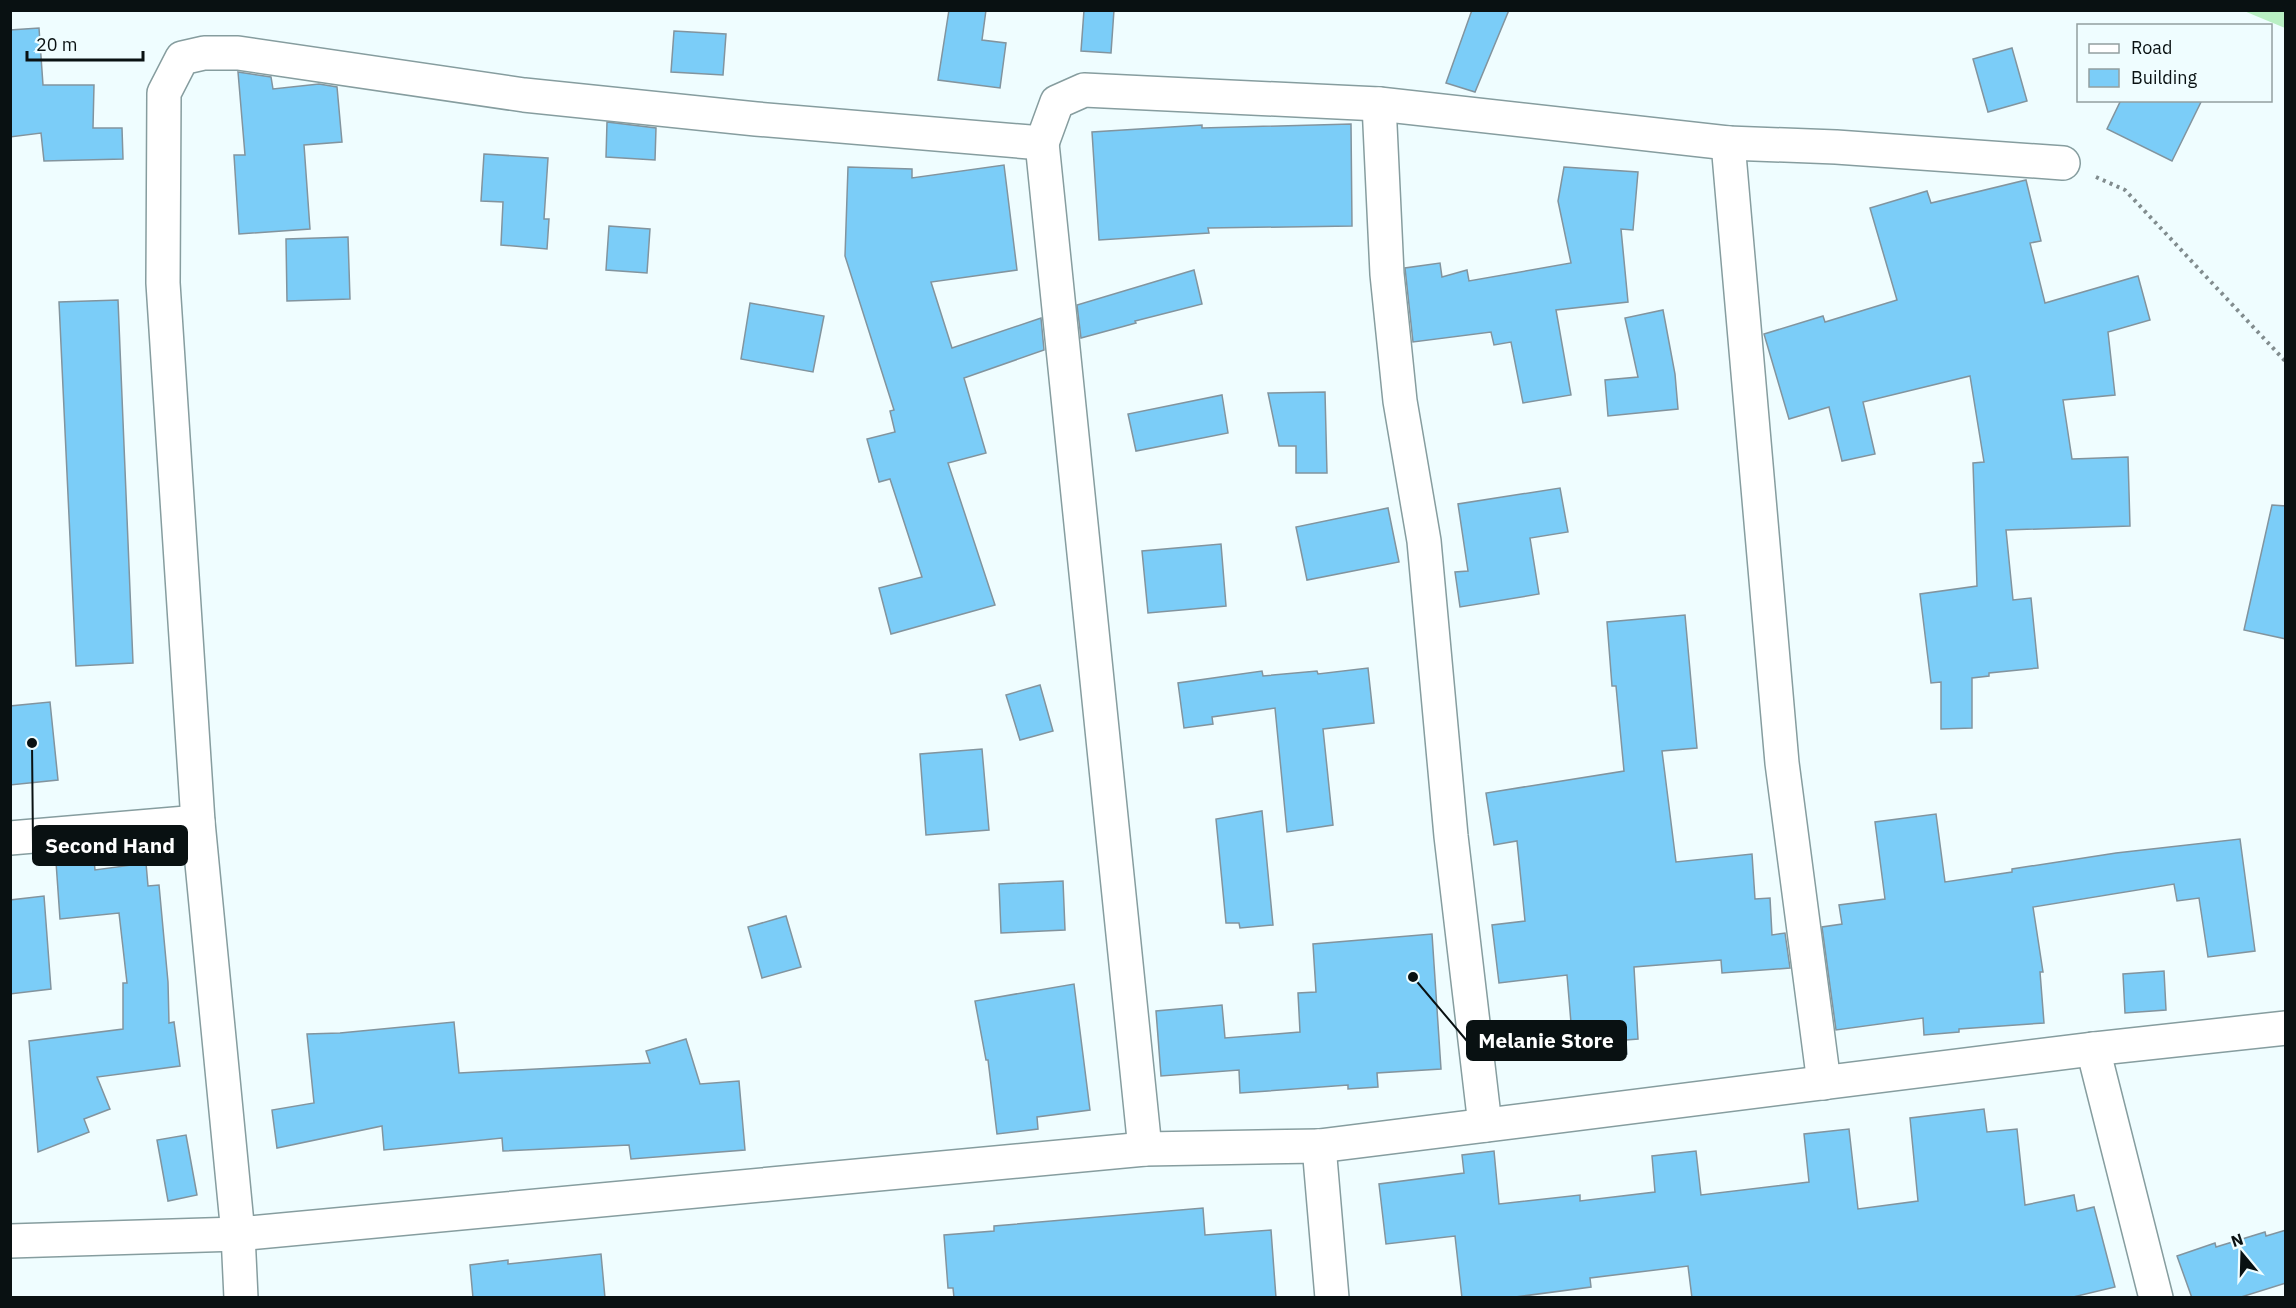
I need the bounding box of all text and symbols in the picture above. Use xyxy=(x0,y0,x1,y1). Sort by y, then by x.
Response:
scale bar xyxy=(27,24,142,62)
legend xyxy=(2077,24,2272,102)
text: 20 m xyxy=(36,33,78,56)
text: Road xyxy=(2131,36,2172,59)
text: Building xyxy=(2131,66,2198,89)
callout: Second Hand xyxy=(33,826,187,865)
text: Second Hand xyxy=(45,831,175,859)
callout: Melanie Store xyxy=(1467,1021,1626,1060)
text: Melanie Store xyxy=(1478,1026,1614,1054)
north arrow xyxy=(2212,1224,2272,1284)
text: N xyxy=(2228,1228,2246,1251)

